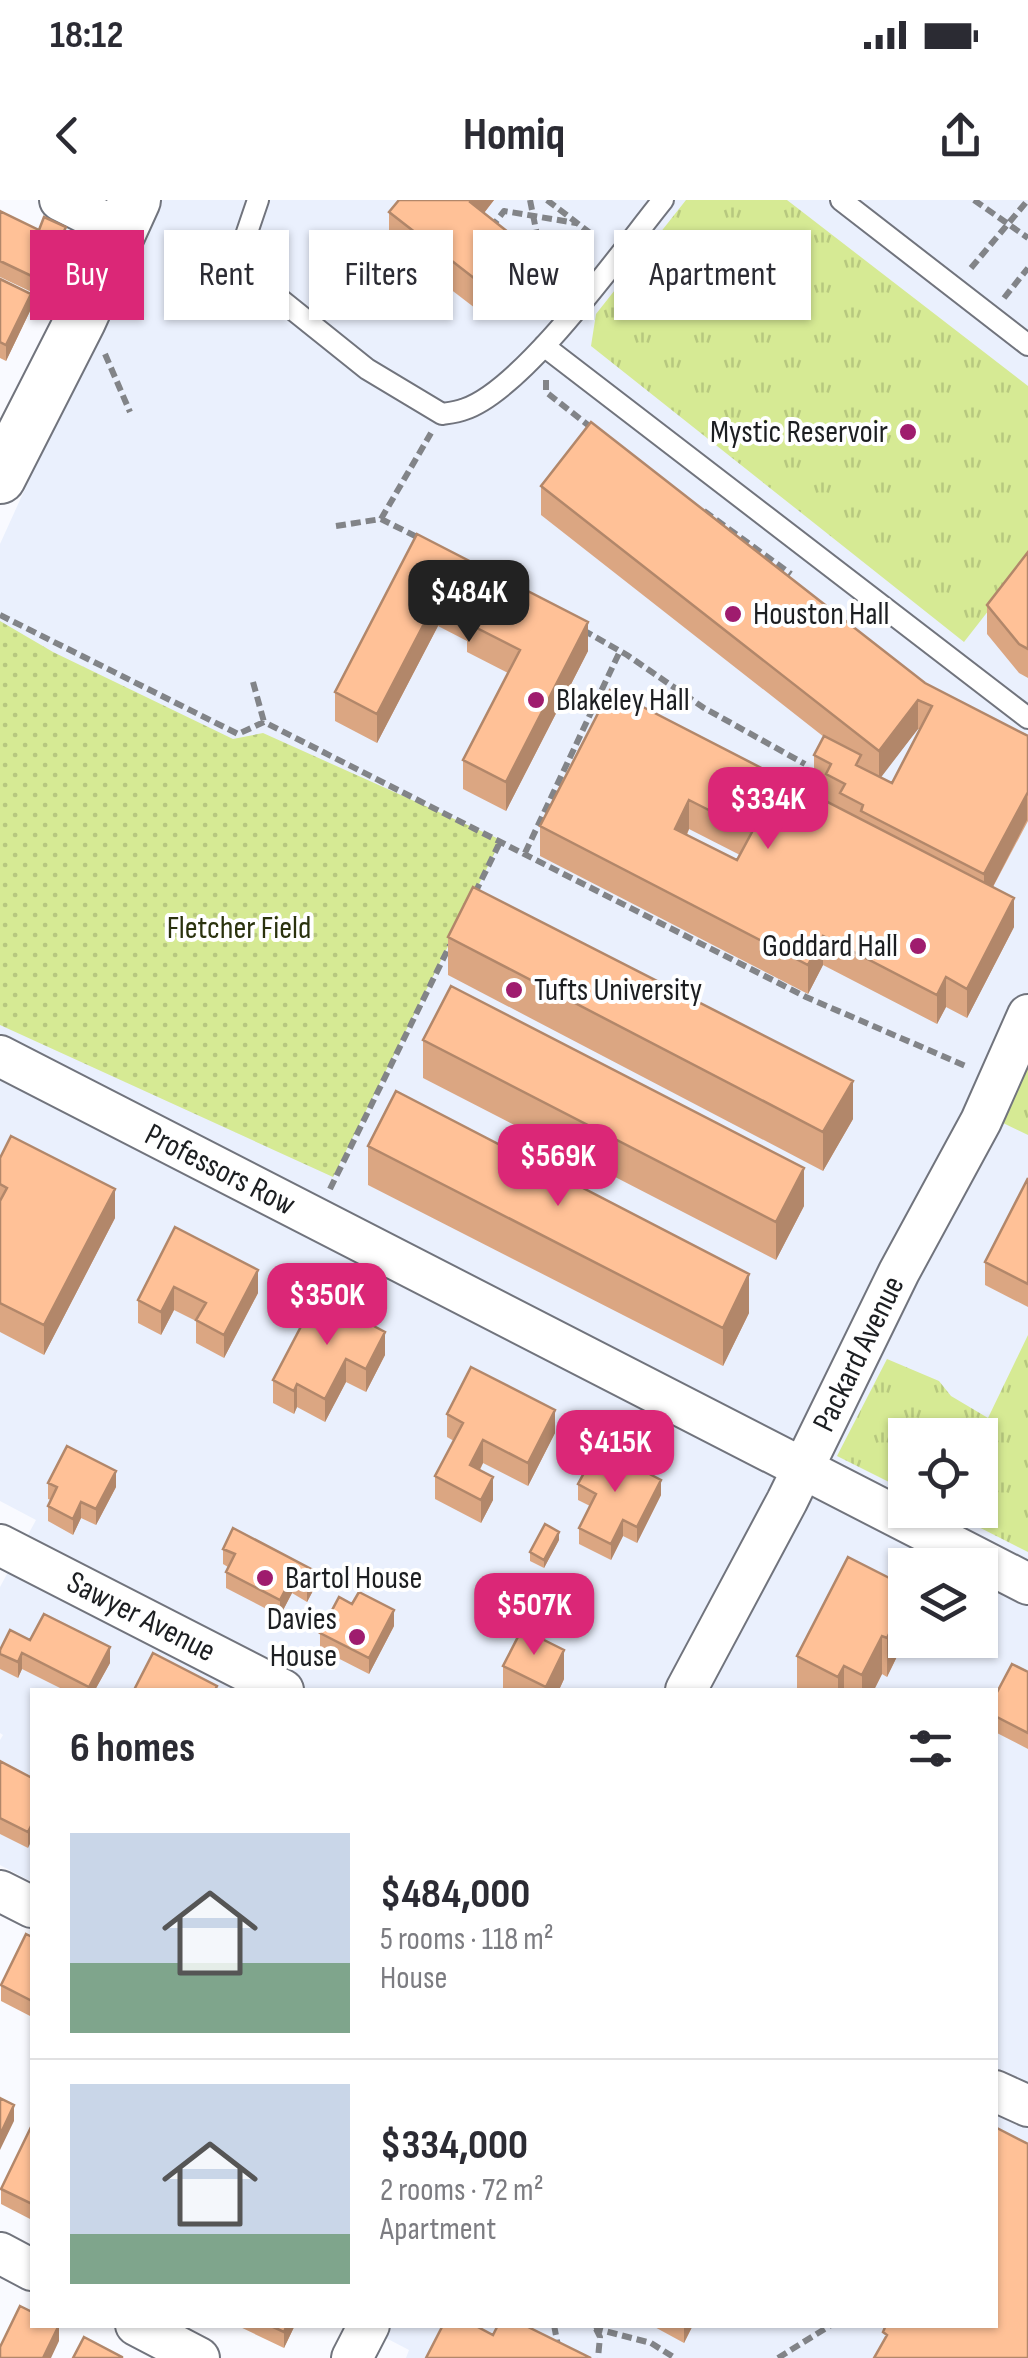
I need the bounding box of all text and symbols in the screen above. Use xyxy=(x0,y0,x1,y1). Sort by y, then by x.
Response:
text: 18:12 xyxy=(50,13,123,58)
icon: back xyxy=(40,108,95,163)
text: Homiq xyxy=(463,108,565,163)
icon: share xyxy=(933,108,988,163)
chip: Buy xyxy=(30,230,144,320)
chip: Rent xyxy=(164,230,289,320)
chip: Filters xyxy=(309,230,453,320)
chip: New xyxy=(473,230,594,320)
chip: Apartment xyxy=(614,230,811,320)
place label: Mystic Reservoir xyxy=(710,413,888,452)
marker: Mystic Reservoir xyxy=(897,421,919,443)
pin: $484K xyxy=(399,560,539,645)
text: $484K xyxy=(430,573,508,612)
place label: Houston Hall xyxy=(753,595,889,634)
marker: Houston Hall xyxy=(722,603,744,625)
place label: Blakeley Hall xyxy=(556,681,690,720)
marker: Blakeley Hall xyxy=(525,689,547,711)
pin: $334K xyxy=(698,767,838,852)
text: $334K xyxy=(730,780,806,819)
park label: Fletcher Field xyxy=(167,909,311,948)
place label: Goddard Hall xyxy=(762,927,898,966)
marker: Goddard Hall xyxy=(907,935,929,957)
place label: Tufts University xyxy=(534,971,702,1010)
marker: Tufts University xyxy=(503,979,525,1001)
street label: Professors Row xyxy=(138,1116,302,1224)
pin: $569K xyxy=(488,1124,628,1209)
text: $569K xyxy=(520,1137,596,1176)
pin: $350K xyxy=(257,1263,397,1348)
street label: Packard Avenue xyxy=(805,1270,913,1438)
text: $350K xyxy=(289,1276,365,1315)
pin: $415K xyxy=(545,1410,685,1495)
map controls xyxy=(888,1418,998,1658)
button: locate xyxy=(888,1418,998,1528)
text: $415K xyxy=(578,1423,652,1462)
button: layers xyxy=(888,1548,998,1658)
place label: Bartol House xyxy=(285,1559,422,1598)
street label: Sawyer Avenue xyxy=(60,1563,222,1671)
marker: Bartol House xyxy=(254,1567,276,1589)
pin: $507K xyxy=(464,1573,604,1658)
text: $507K xyxy=(496,1586,572,1625)
place label: Davies House xyxy=(267,1600,337,1676)
marker: Davies House xyxy=(346,1626,368,1648)
icon: filters xyxy=(903,1721,958,1776)
text: 6 homes xyxy=(70,1723,195,1774)
text: $484,000 xyxy=(380,1869,530,1920)
icon: home xyxy=(150,1873,270,1993)
text: 5 rooms · 118 m² xyxy=(380,1920,554,1959)
text: House xyxy=(380,1959,447,1998)
text: $334,000 xyxy=(380,2120,528,2171)
icon: home xyxy=(150,2124,270,2244)
text: 2 rooms · 72 m² xyxy=(380,2171,544,2210)
text: Apartment xyxy=(380,2210,496,2249)

